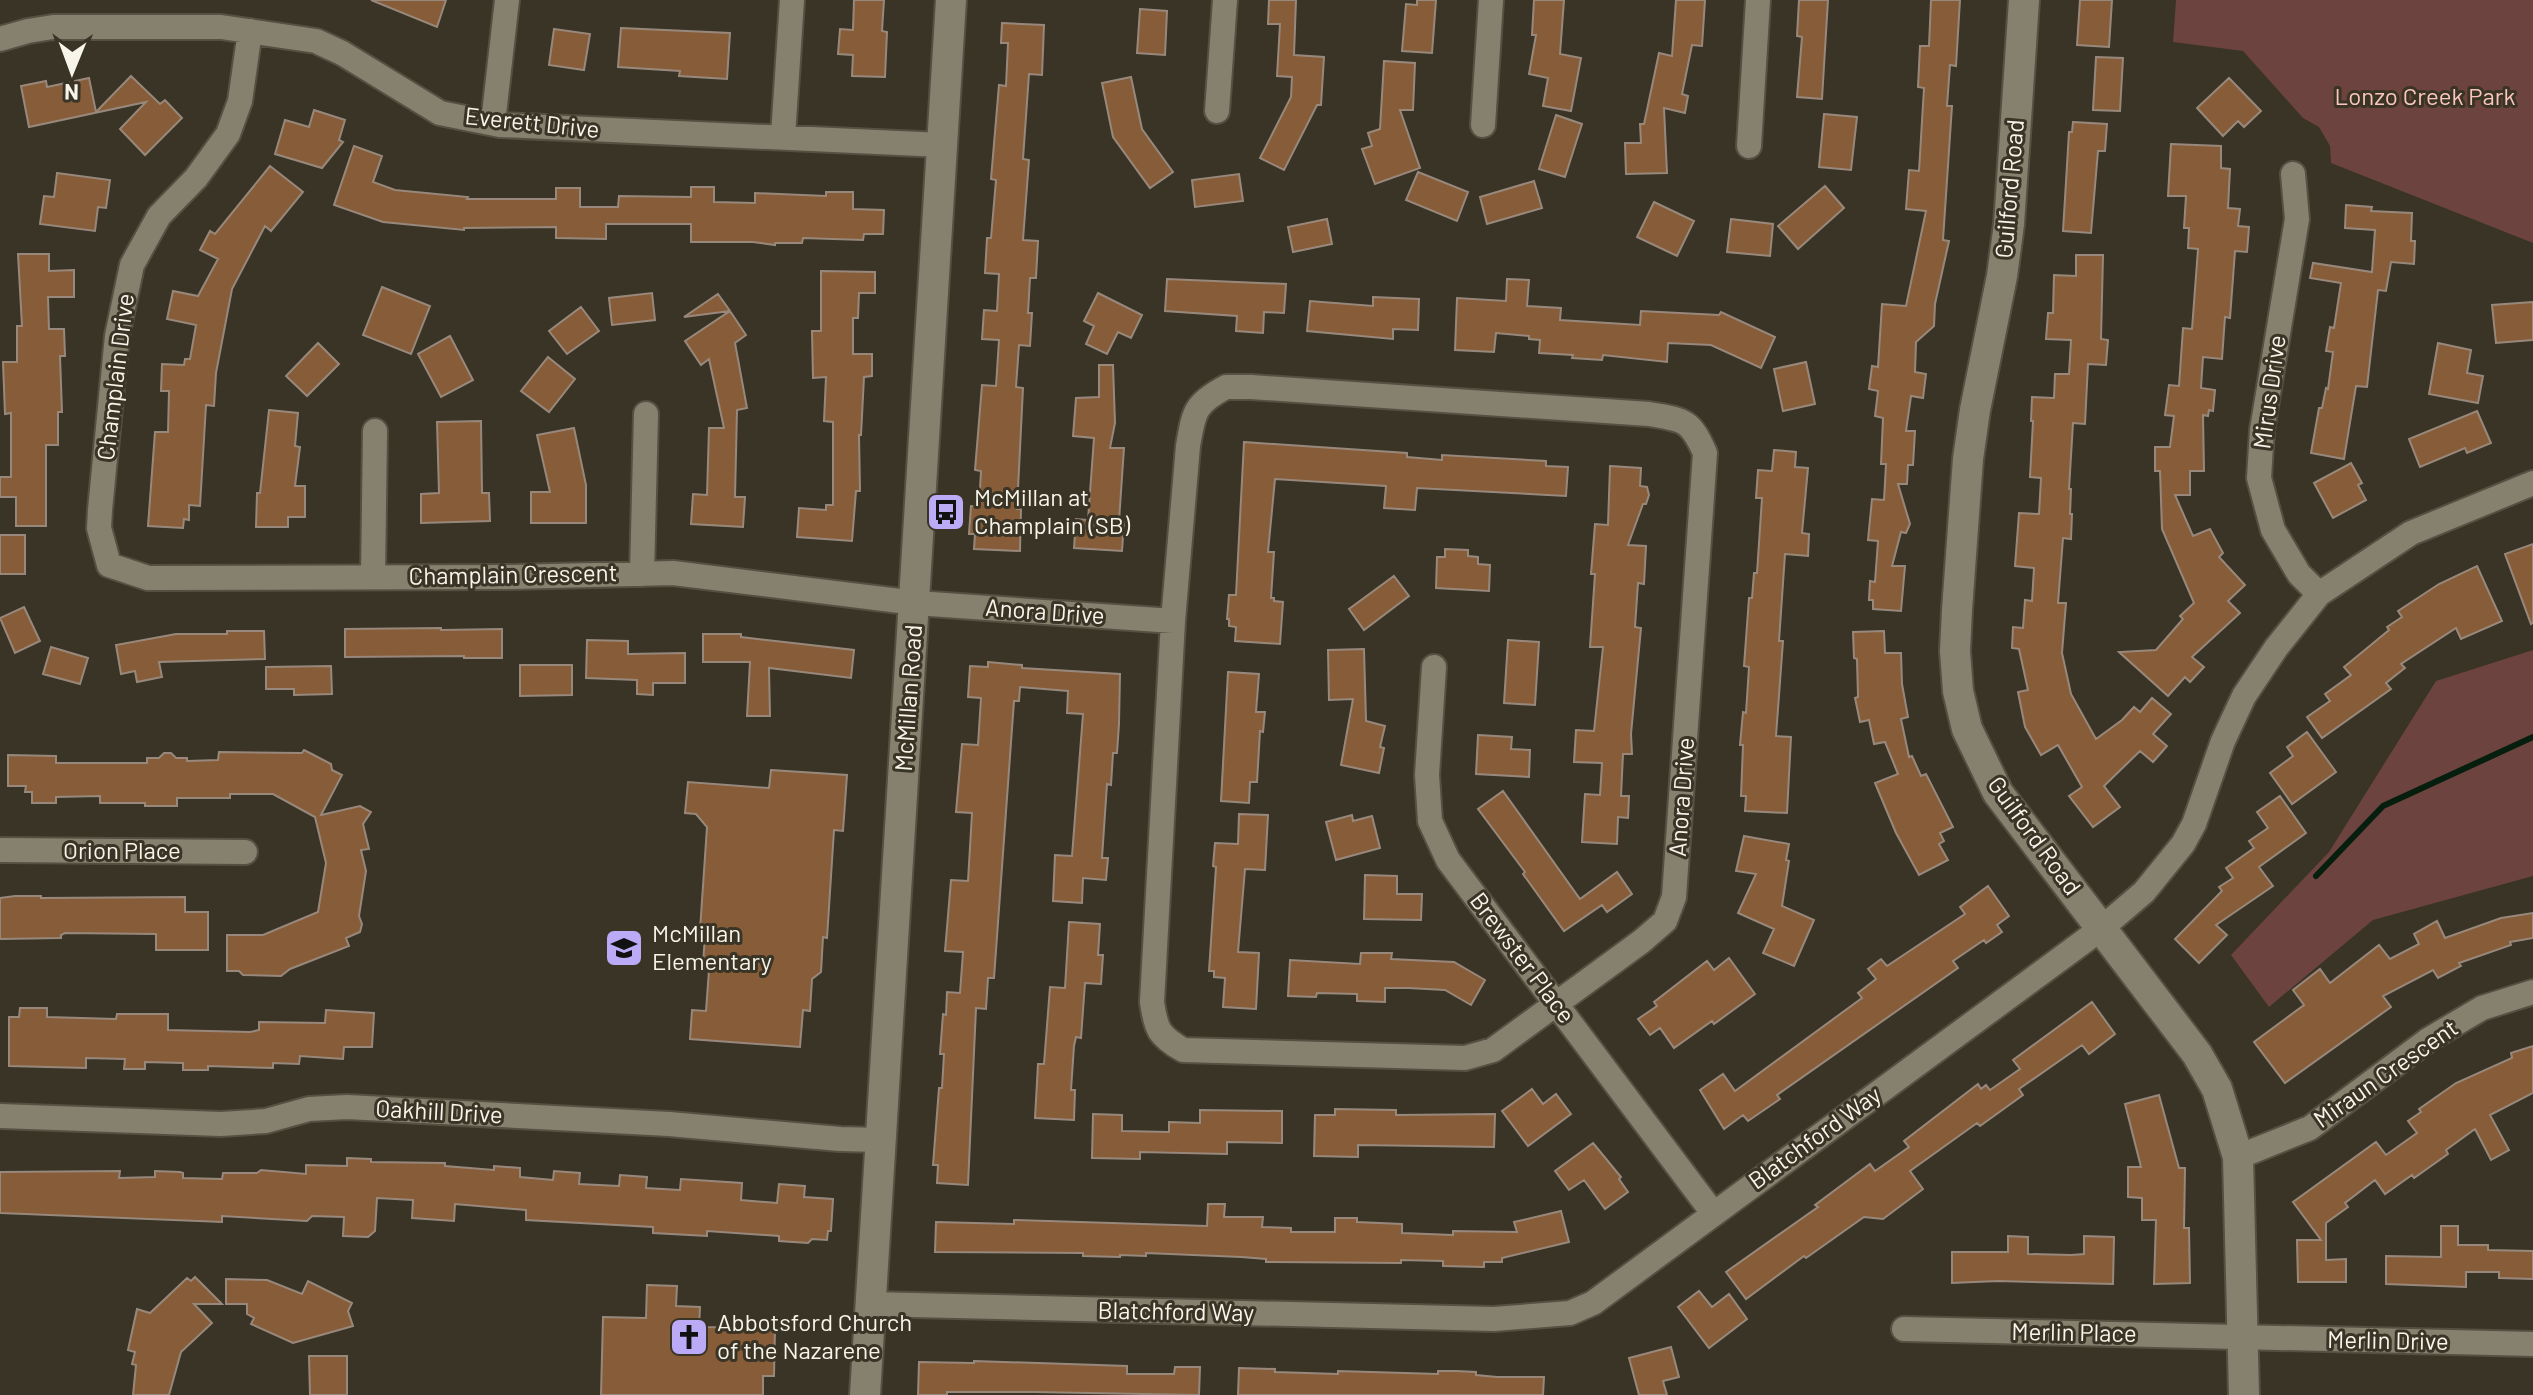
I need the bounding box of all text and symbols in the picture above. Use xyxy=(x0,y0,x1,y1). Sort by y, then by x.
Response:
north arrow xyxy=(32,32,112,112)
text: N xyxy=(64,80,79,106)
park label: Lonzo Creek Park xyxy=(2335,81,2515,110)
street label: Everett Drive xyxy=(463,100,601,143)
street label: Guilford Road xyxy=(1988,118,2029,260)
street label: Champlain Drive xyxy=(90,292,139,462)
street label: Mirus Drive xyxy=(2246,333,2291,451)
place label: McMillan at Champlain (SB) xyxy=(974,482,1131,539)
bus stop icon: McMillan at Champlain (SB) xyxy=(925,491,967,533)
street label: Champlain Crescent xyxy=(408,557,618,590)
street label: Anora Drive xyxy=(984,592,1106,629)
street label: McMillan Road xyxy=(888,624,927,772)
street label: Anora Drive xyxy=(1662,736,1699,858)
street label: Guilford Road xyxy=(1983,770,2088,900)
street label: Orion Place xyxy=(63,835,181,864)
street label: Brewster Place xyxy=(1465,886,1582,1028)
place label: McMillan Elementary xyxy=(652,918,772,975)
school or university icon: McMillan Elementary xyxy=(603,927,645,969)
street label: Miraun Crescent xyxy=(2308,1012,2463,1133)
street label: Blatchford Way xyxy=(1742,1079,1886,1195)
street label: Oakhill Drive xyxy=(375,1093,503,1128)
street label: Blatchford Way xyxy=(1097,1295,1255,1326)
place label: Abbotsford Church of the Nazarene xyxy=(717,1307,912,1364)
church icon: Abbotsford Church of the Nazarene xyxy=(668,1316,710,1358)
street label: Merlin Place xyxy=(2011,1316,2137,1347)
street label: Merlin Drive xyxy=(2327,1324,2449,1355)

